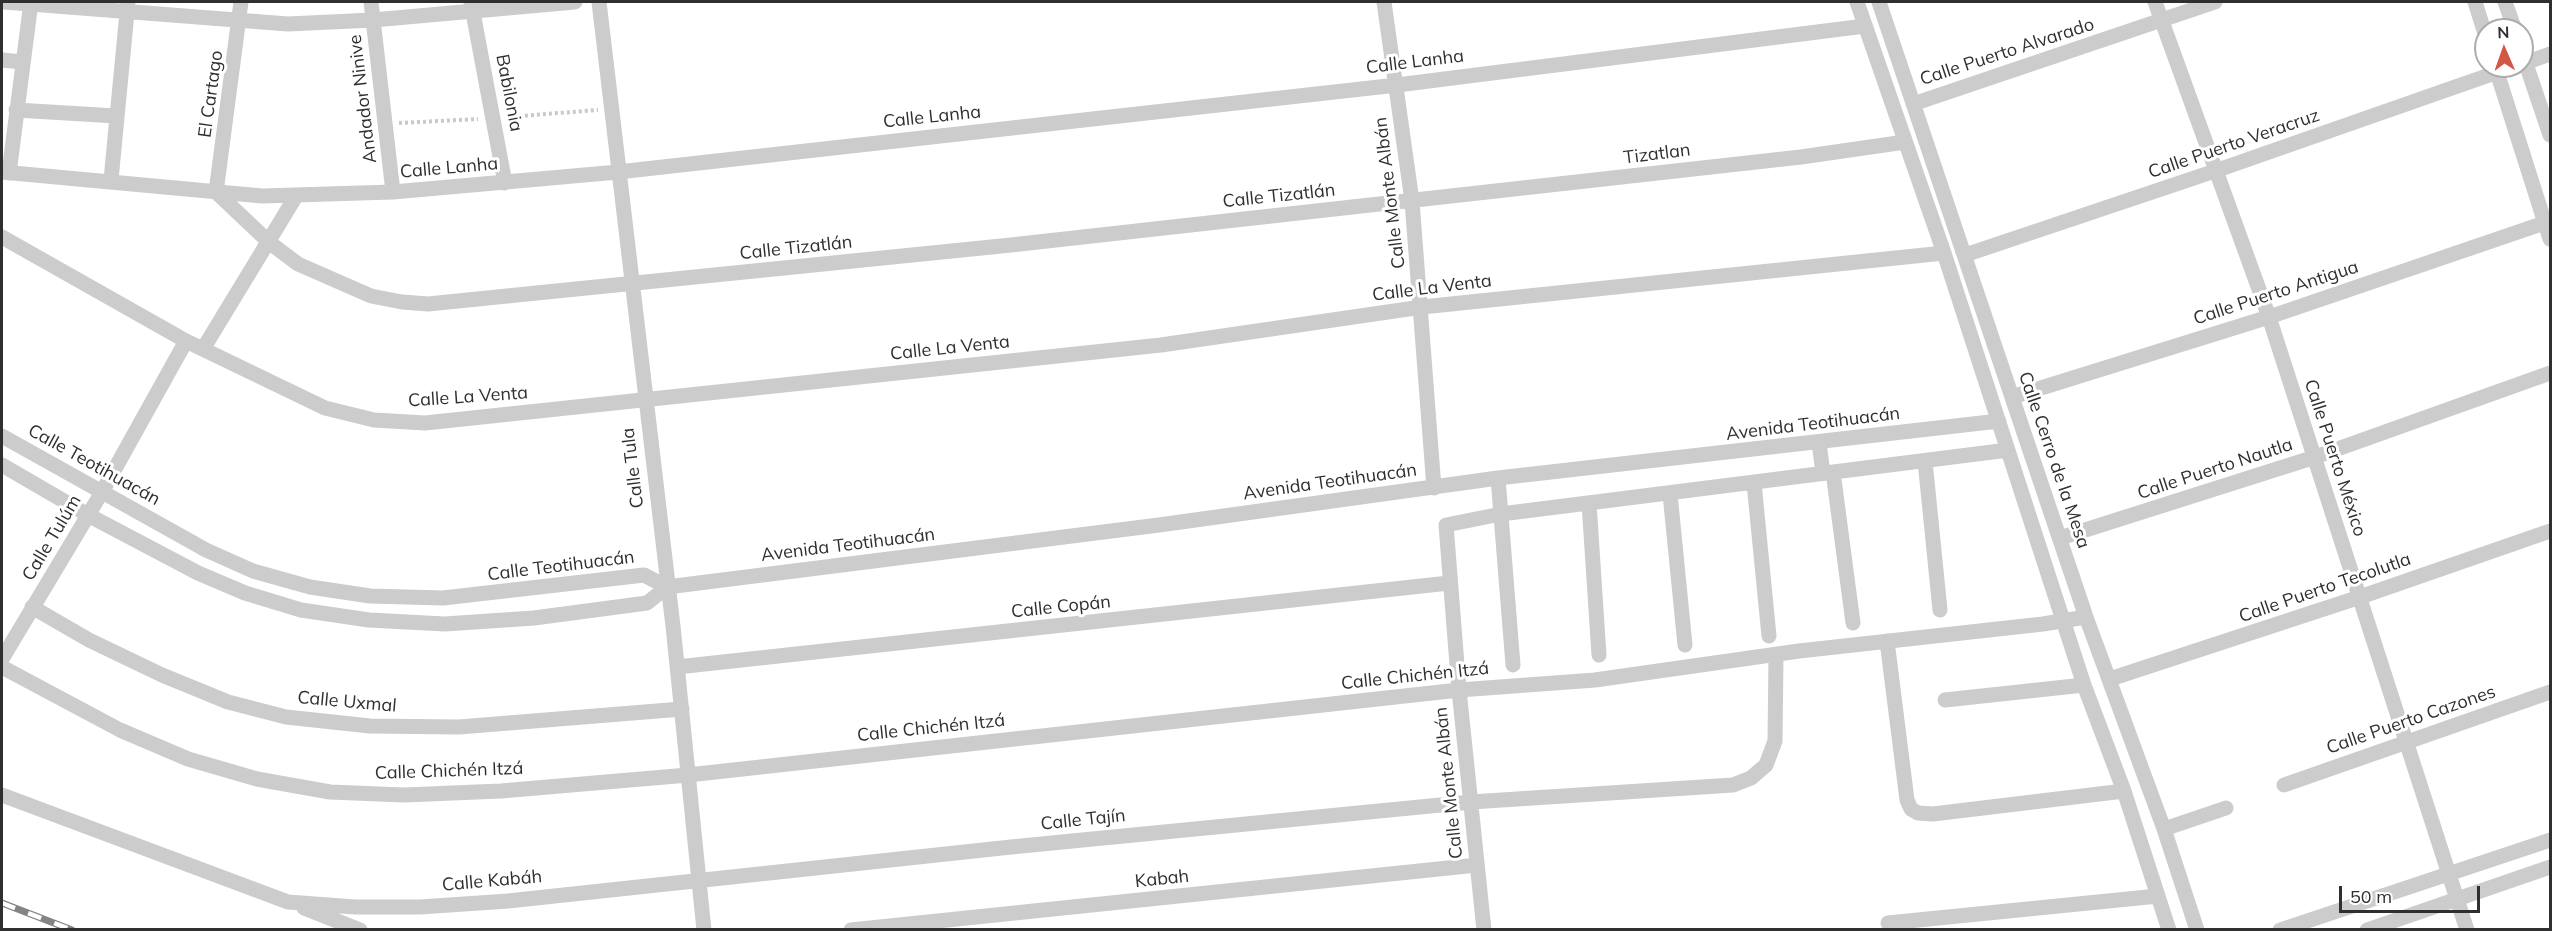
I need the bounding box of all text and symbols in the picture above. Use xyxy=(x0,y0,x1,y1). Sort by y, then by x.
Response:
street label: Calle Puerto Alvarado xyxy=(1917,14,2097,90)
north arrow xyxy=(2474,18,2534,78)
text: N xyxy=(2497,22,2510,42)
street label: Andador Ninive xyxy=(344,33,382,165)
street label: Calle Lanha xyxy=(1365,45,1465,79)
street label: El Cartago xyxy=(194,49,228,139)
street label: Babilonia xyxy=(491,52,527,134)
street label: Calle Lanha xyxy=(882,101,982,133)
street label: Calle Puerto Veracruz xyxy=(2146,105,2322,183)
street label: Calle Monte Albán xyxy=(1370,116,1410,270)
street label: Tizatlan xyxy=(1622,139,1692,169)
street label: Calle Lanha xyxy=(399,153,499,183)
street label: Calle Tizatlán xyxy=(1222,179,1336,213)
street label: Calle Tizatlán xyxy=(739,231,853,265)
street label: Calle Puerto Antigua xyxy=(2191,256,2361,330)
street label: Calle La Venta xyxy=(1371,270,1493,306)
street label: Calle La Venta xyxy=(889,331,1011,365)
street label: Calle Cerro de la Mesa xyxy=(2014,369,2094,551)
street label: Calle Puerto México xyxy=(2299,377,2371,539)
street label: Calle La Venta xyxy=(407,382,529,412)
street label: Avenida Teotihuacán xyxy=(1725,403,1901,445)
street label: Calle Teotihuacán xyxy=(24,420,164,510)
street label: Calle Tula xyxy=(617,427,649,509)
street label: Calle Puerto Nautla xyxy=(2135,434,2295,504)
street label: Avenida Teotihuacán xyxy=(1242,459,1418,505)
street label: Calle Tulúm xyxy=(18,491,86,585)
street label: Avenida Teotihuacán xyxy=(760,524,936,566)
street label: Calle Teotihuacán xyxy=(486,546,636,586)
street label: Calle Puerto Tecolutla xyxy=(2236,548,2414,628)
street label: Calle Copán xyxy=(1010,591,1112,623)
street label: Calle Chichén Itzá xyxy=(1340,657,1490,695)
street label: Calle Puerto Cazones xyxy=(2324,681,2498,759)
street label: Calle Uxmal xyxy=(296,687,398,717)
street label: Calle Monte Albán xyxy=(1430,706,1468,860)
street label: Calle Chichén Itzá xyxy=(856,709,1006,747)
street label: Calle Chichén Itzá xyxy=(374,758,524,784)
street label: Calle Tajín xyxy=(1039,805,1127,835)
street label: Kabah xyxy=(1134,865,1190,893)
street label: Calle Kabáh xyxy=(441,866,543,896)
scale bar xyxy=(2342,874,2483,912)
text: 50 m xyxy=(2350,885,2392,908)

